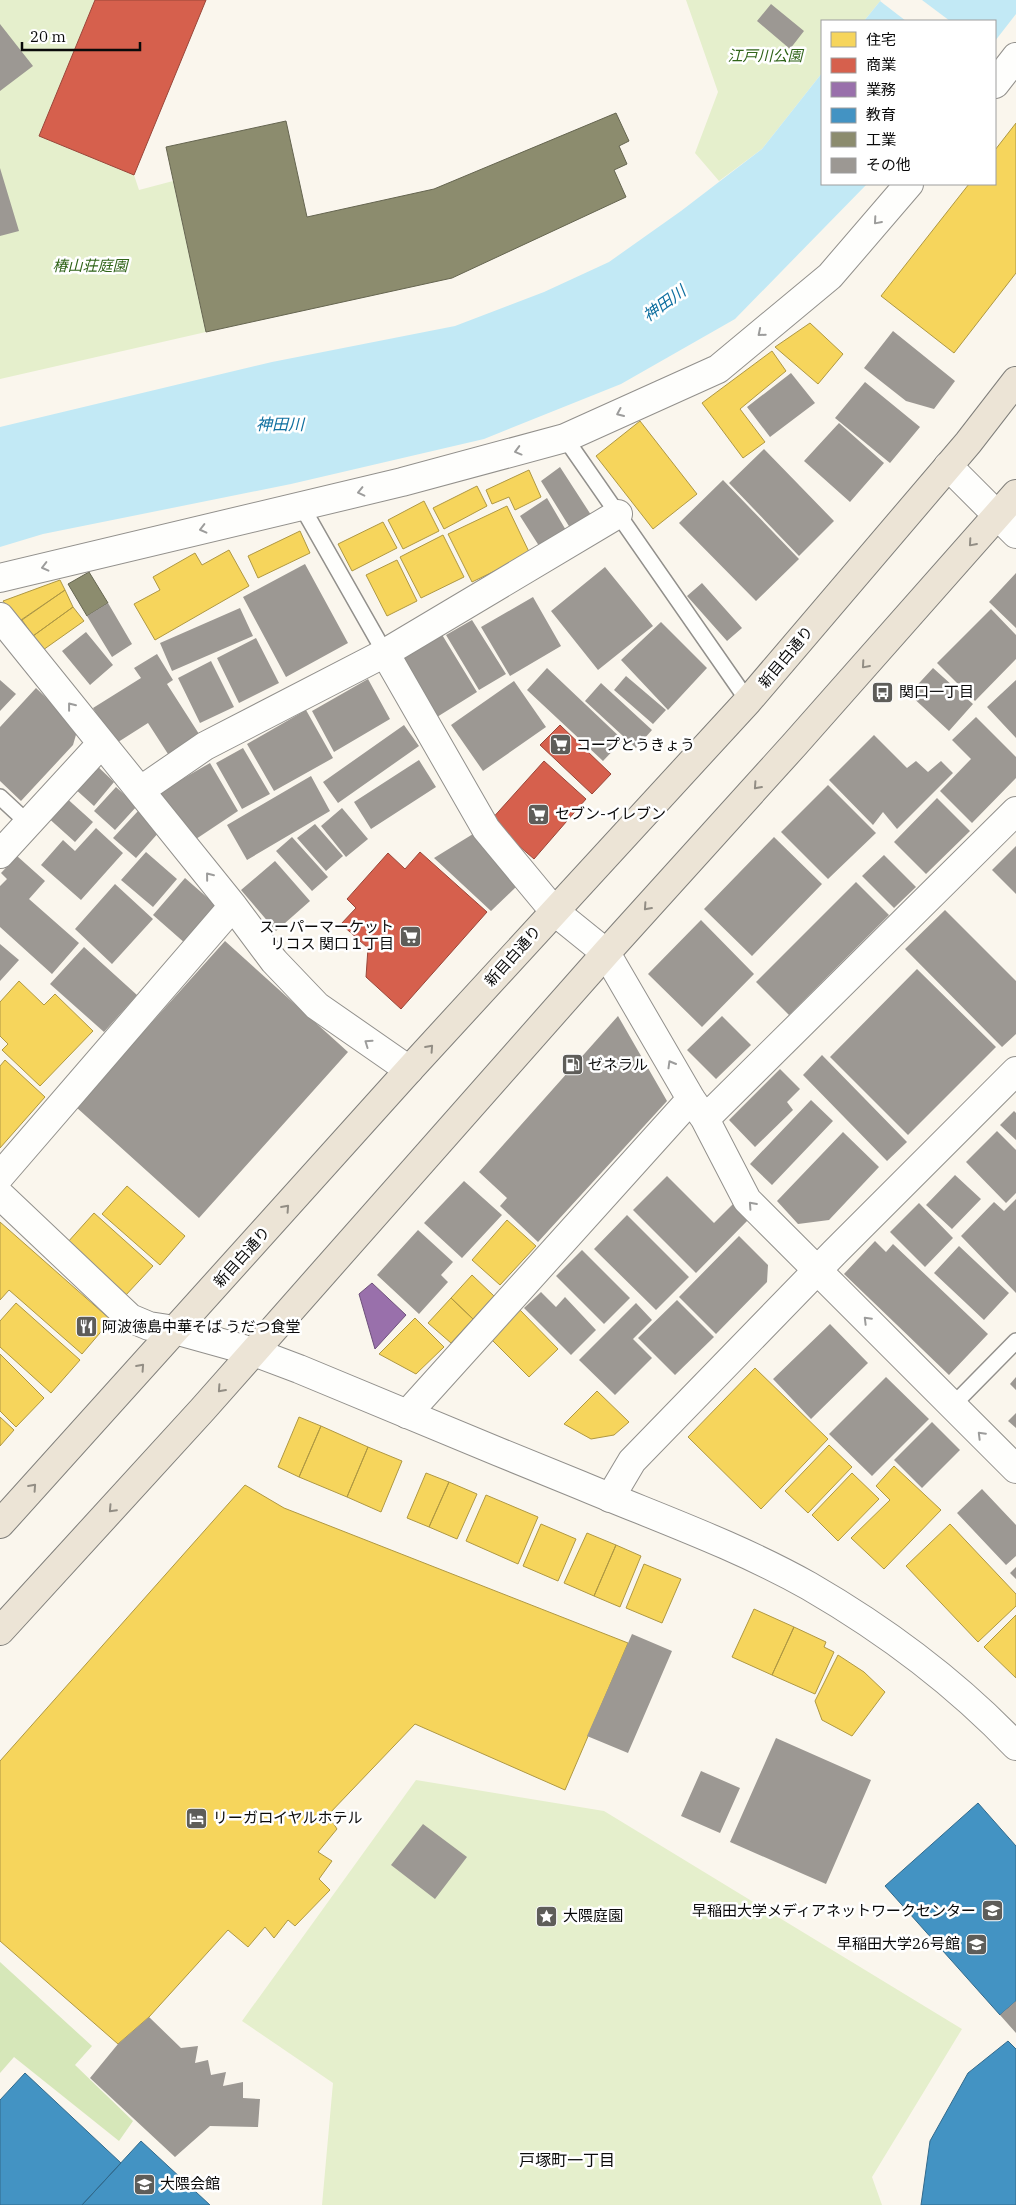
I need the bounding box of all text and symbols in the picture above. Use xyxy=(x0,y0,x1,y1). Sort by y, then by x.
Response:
scale bar xyxy=(22,20,140,52)
legend xyxy=(821,20,996,185)
text: 20 m xyxy=(30,27,66,46)
text: 住宅 xyxy=(866,30,896,49)
park label: 江戸川公園 xyxy=(727,46,804,65)
text: 商業 xyxy=(866,55,896,74)
text: 業務 xyxy=(866,80,896,99)
text: 教育 xyxy=(866,105,896,124)
text: 工業 xyxy=(866,130,896,149)
text: その他 xyxy=(866,155,911,174)
one-way arrow xyxy=(874,215,883,224)
park label: 椿山荘庭園 xyxy=(52,256,129,275)
water label: 神田川 xyxy=(639,280,691,325)
one-way arrow xyxy=(757,328,766,337)
one-way arrow xyxy=(617,406,626,416)
water label: 神田川 xyxy=(256,414,306,434)
one-way arrow xyxy=(515,445,523,455)
one-way arrow xyxy=(357,486,366,497)
one-way arrow xyxy=(198,523,207,534)
one-way arrow xyxy=(969,538,978,547)
one-way arrow xyxy=(41,561,50,572)
street label: 新目白通り xyxy=(754,622,817,692)
one-way arrow xyxy=(862,660,871,669)
bus stop icon: 関口一丁目 xyxy=(871,680,895,704)
place label: 関口一丁目 xyxy=(899,682,974,701)
one-way arrow xyxy=(68,703,76,712)
supermarket icon: コープとうきょう xyxy=(548,733,572,757)
place label: コープとうきょう xyxy=(576,735,695,754)
one-way arrow xyxy=(753,781,762,790)
supermarket icon: セブン-イレブン xyxy=(527,802,551,826)
place label: セブン-イレブン xyxy=(555,804,666,823)
one-way arrow xyxy=(207,873,215,882)
one-way arrow xyxy=(644,901,653,910)
place label: スーパーマーケット リコス 関口１丁目 xyxy=(259,917,394,953)
street label: 新目白通り xyxy=(480,921,545,990)
supermarket icon: スーパーマーケット リコス 関口１丁目 xyxy=(398,924,422,948)
one-way arrow xyxy=(365,1040,374,1049)
one-way arrow xyxy=(424,1044,433,1053)
fuel station icon: ゼネラル xyxy=(560,1053,584,1077)
place label: ゼネラル xyxy=(588,1055,648,1074)
one-way arrow xyxy=(667,1061,677,1070)
one-way arrow xyxy=(749,1201,758,1210)
one-way arrow xyxy=(281,1205,289,1214)
street label: 新目白通り xyxy=(209,1222,274,1291)
restaurant icon: 阿波徳島中華そば うだつ食堂 xyxy=(74,1315,98,1339)
place label: 阿波徳島中華そば うだつ食堂 xyxy=(102,1317,300,1336)
one-way arrow xyxy=(863,1317,872,1326)
one-way arrow xyxy=(135,1363,144,1372)
one-way arrow xyxy=(218,1383,227,1392)
one-way arrow xyxy=(978,1432,987,1441)
one-way arrow xyxy=(27,1484,36,1493)
one-way arrow xyxy=(109,1503,118,1512)
hotel icon: リーガロイヤルホテル xyxy=(185,1806,209,1830)
place label: リーガロイヤルホテル xyxy=(213,1808,363,1827)
school or university icon: 早稲田大学メディアネットワークセンター xyxy=(980,1899,1004,1923)
place label: 早稲田大学メディアネットワークセンター xyxy=(692,1901,976,1920)
place icon: 大隈庭園 xyxy=(535,1904,559,1928)
place label: 大隈庭園 xyxy=(563,1906,623,1925)
school or university icon: 早稲田大学26号館 xyxy=(964,1932,988,1956)
place label: 早稲田大学26号館 xyxy=(837,1934,960,1953)
district label: 戸塚町一丁目 xyxy=(519,2150,615,2170)
school or university icon: 大隈会館 xyxy=(132,2172,156,2196)
place label: 大隈会館 xyxy=(160,2174,220,2193)

